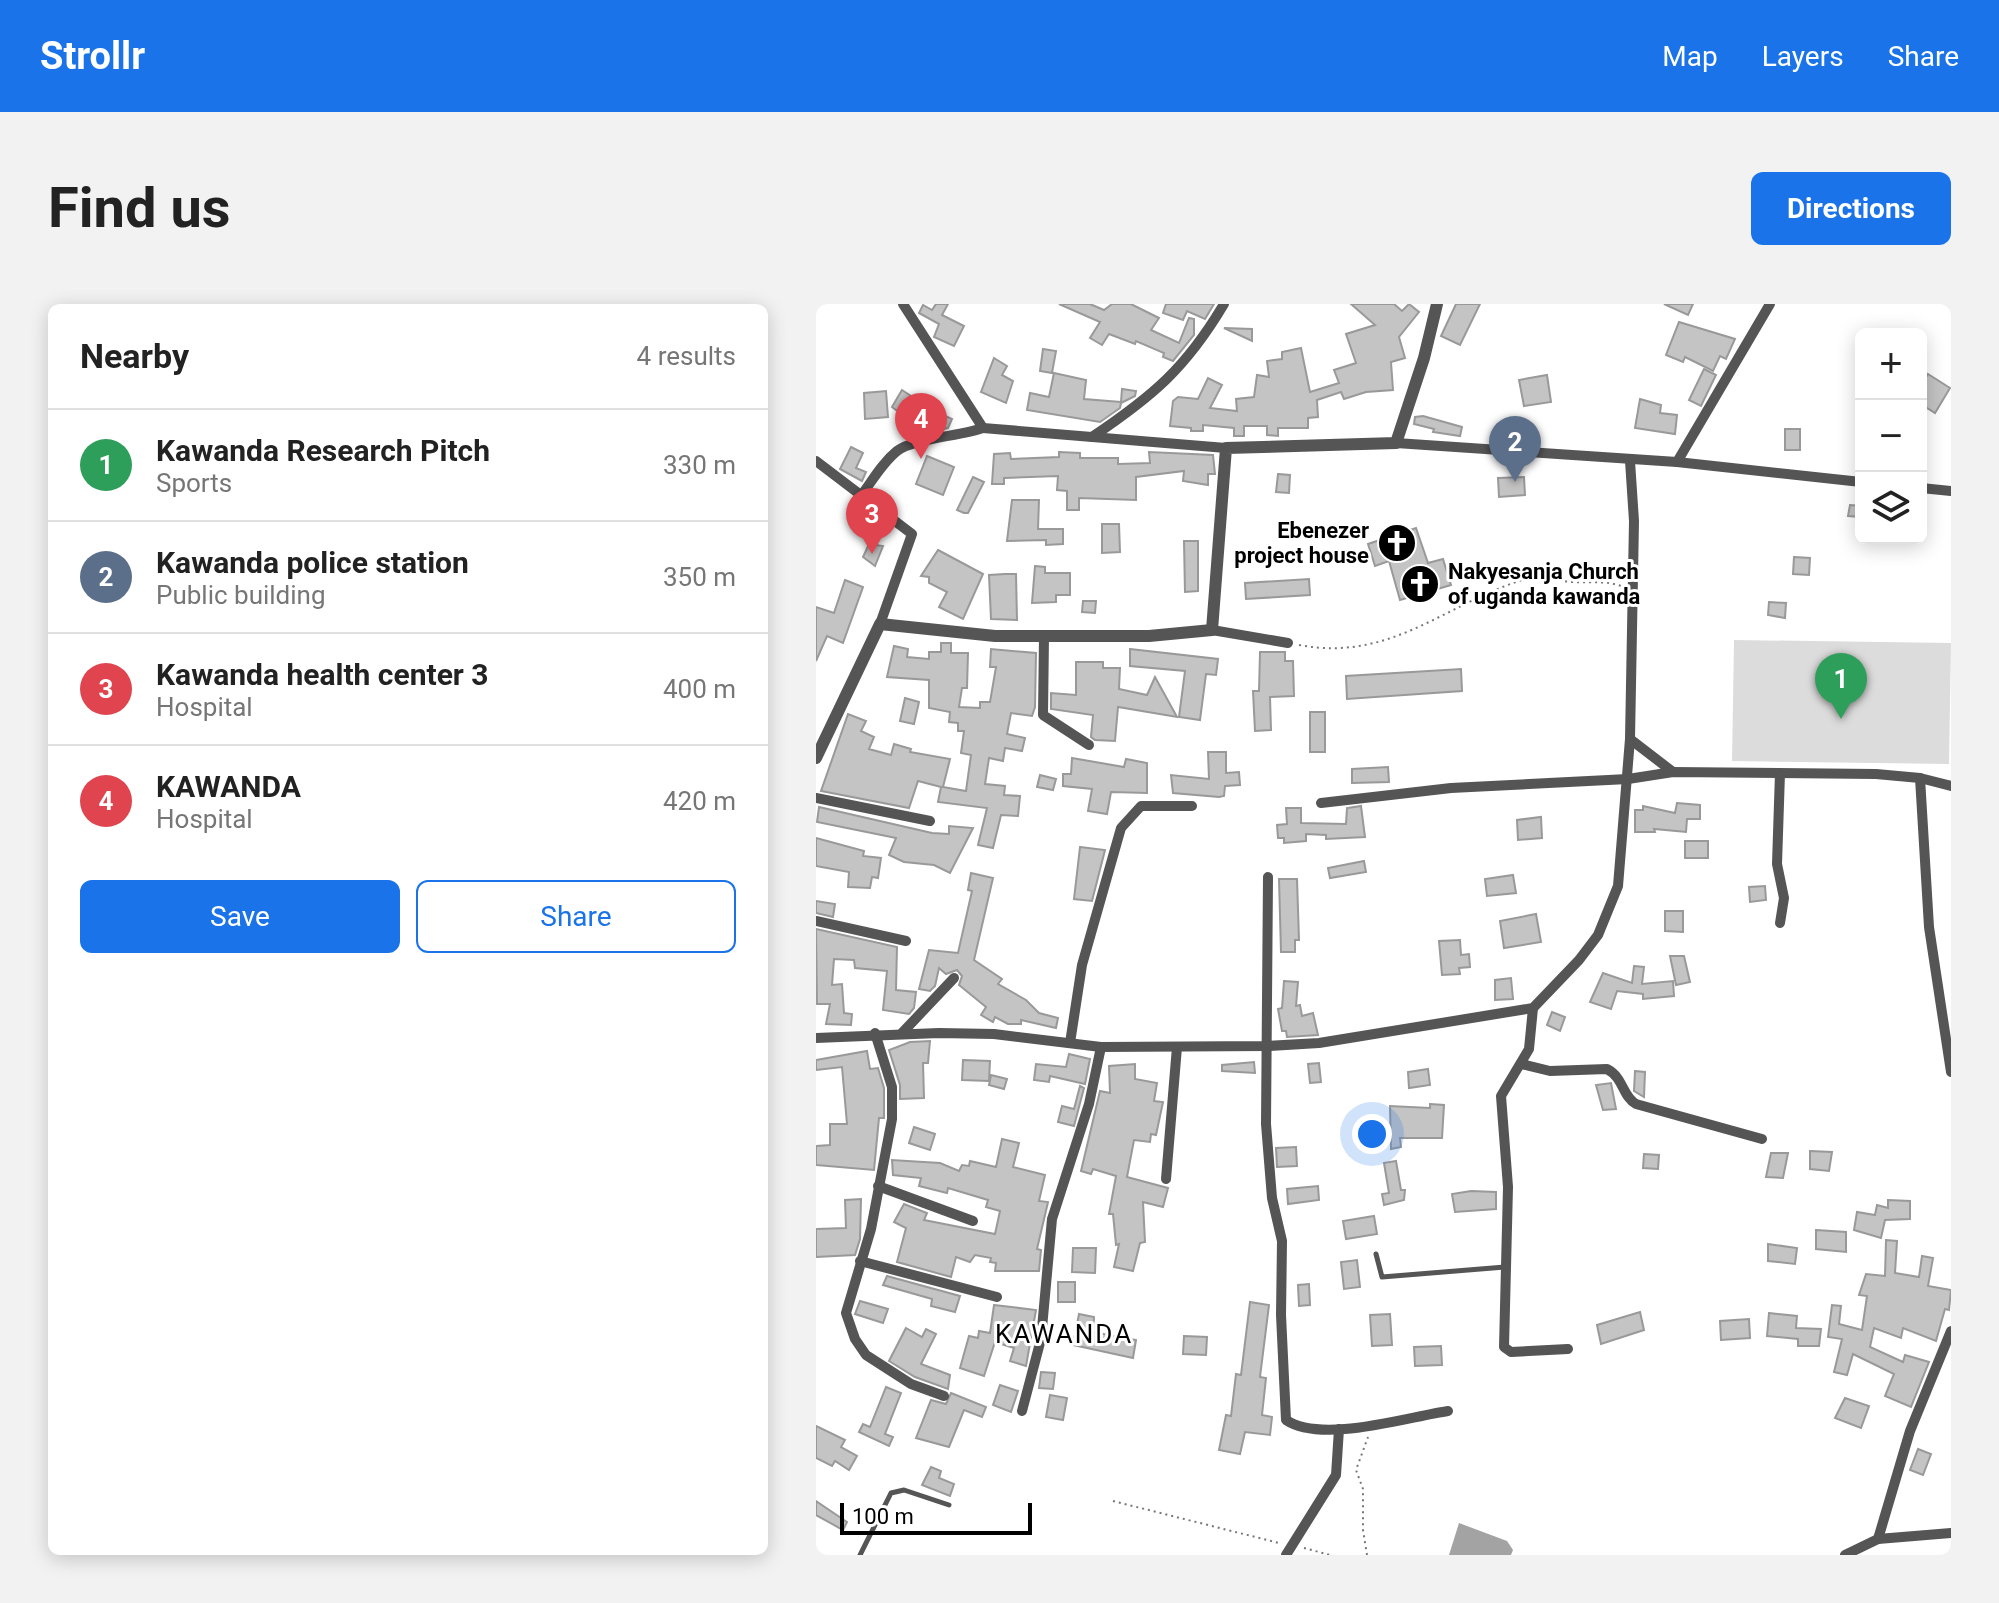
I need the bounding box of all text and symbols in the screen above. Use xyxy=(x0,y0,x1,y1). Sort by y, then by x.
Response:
text: Strollr xyxy=(40,34,145,78)
text: Map xyxy=(1662,40,1718,73)
text: Layers xyxy=(1762,40,1844,73)
text: Share xyxy=(1888,40,1959,73)
button: Directions xyxy=(1751,172,1951,245)
text: Find us xyxy=(48,175,231,241)
map controls xyxy=(1855,328,1927,544)
button: + xyxy=(1855,328,1927,400)
text: Nearby xyxy=(80,336,189,376)
text: 4 results xyxy=(637,341,736,371)
pin: 4 xyxy=(895,393,947,459)
button: − xyxy=(1855,400,1927,472)
pin: 2 xyxy=(1489,416,1541,482)
text: Kawanda Research Pitch xyxy=(156,433,490,468)
text: 1 xyxy=(99,450,113,480)
text: 330 m xyxy=(663,450,736,480)
text: Sports xyxy=(156,468,232,498)
button: layers xyxy=(1855,472,1927,544)
pin: 3 xyxy=(846,488,898,554)
place label: Ebenezer project house xyxy=(1234,518,1369,568)
church icon: Ebenezer project house xyxy=(1376,522,1418,564)
text: Kawanda police station xyxy=(156,545,469,580)
place label: Nakyesanja Church of uganda kawanda xyxy=(1448,559,1641,609)
text: 2 xyxy=(99,562,113,592)
text: 350 m xyxy=(663,562,736,592)
church icon: Nakyesanja Church of uganda kawanda xyxy=(1399,563,1441,605)
text: Public building xyxy=(156,580,326,610)
pin: 1 xyxy=(1815,653,1867,719)
text: Kawanda health center 3 xyxy=(156,657,489,692)
text: 3 xyxy=(99,674,113,704)
text: 400 m xyxy=(663,674,736,704)
text: Hospital xyxy=(156,692,253,722)
text: KAWANDA xyxy=(156,769,301,804)
text: 4 xyxy=(99,786,113,816)
text: 420 m xyxy=(663,786,736,816)
text: Hospital xyxy=(156,804,253,834)
button: Save xyxy=(80,880,400,953)
button: Share xyxy=(416,880,736,953)
your location xyxy=(1352,1114,1392,1154)
district label: KAWANDA xyxy=(995,1319,1133,1349)
scale bar xyxy=(840,1499,1032,1535)
text: 100 m xyxy=(852,1504,914,1529)

